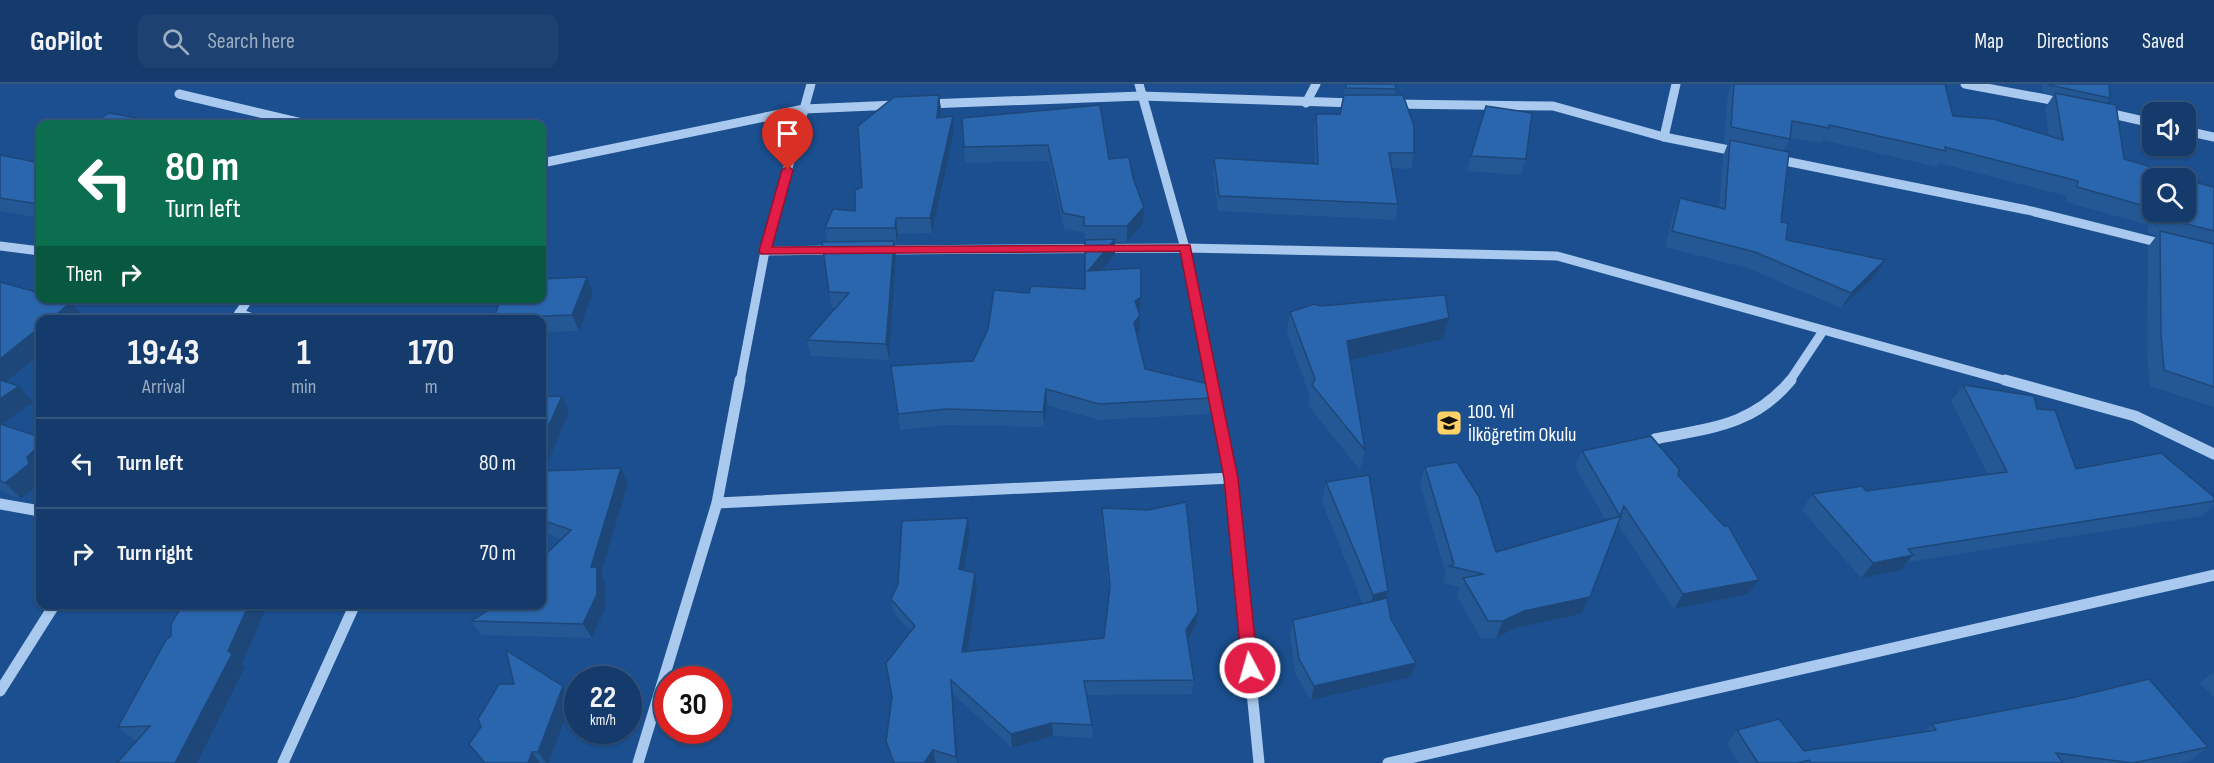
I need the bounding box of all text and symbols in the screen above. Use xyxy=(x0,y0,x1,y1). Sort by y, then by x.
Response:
search box xyxy=(138,14,558,68)
text: GoPilot xyxy=(30,25,102,58)
icon: search xyxy=(159,25,192,58)
text: Search here xyxy=(207,28,295,55)
text: Map xyxy=(1974,29,2004,54)
text: Directions xyxy=(2037,29,2109,54)
text: Saved xyxy=(2142,29,2184,54)
map controls xyxy=(2142,102,2196,222)
button: sound xyxy=(2142,102,2196,156)
pin xyxy=(762,108,813,170)
icon: arrive xyxy=(771,117,804,150)
text: 80 m xyxy=(165,142,239,193)
icon: left xyxy=(66,144,144,222)
button: search xyxy=(2142,168,2196,222)
text: Turn left xyxy=(165,193,241,225)
icon: right xyxy=(114,258,147,291)
text: Then xyxy=(66,261,102,288)
text: 19:43 xyxy=(128,332,200,375)
text: 1 xyxy=(297,332,311,375)
text: 170 xyxy=(408,332,454,375)
text: Arrival xyxy=(142,375,185,399)
text: min xyxy=(291,375,316,399)
text: m xyxy=(425,375,438,399)
place label: 100. Yıl İlköğretim Okulu xyxy=(1468,400,1576,447)
school or university icon: 100. Yıl İlköğretim Okulu xyxy=(1434,408,1464,438)
icon: left xyxy=(66,447,99,480)
text: Turn left xyxy=(117,450,183,477)
text: 80 m xyxy=(479,450,516,477)
icon: right xyxy=(66,537,99,570)
text: Turn right xyxy=(117,540,193,567)
text: 70 m xyxy=(480,540,516,567)
position arrow xyxy=(1218,636,1282,700)
speed limit sign: 30 xyxy=(654,666,732,744)
text: 22 xyxy=(590,680,616,716)
text: km/h xyxy=(590,711,616,730)

